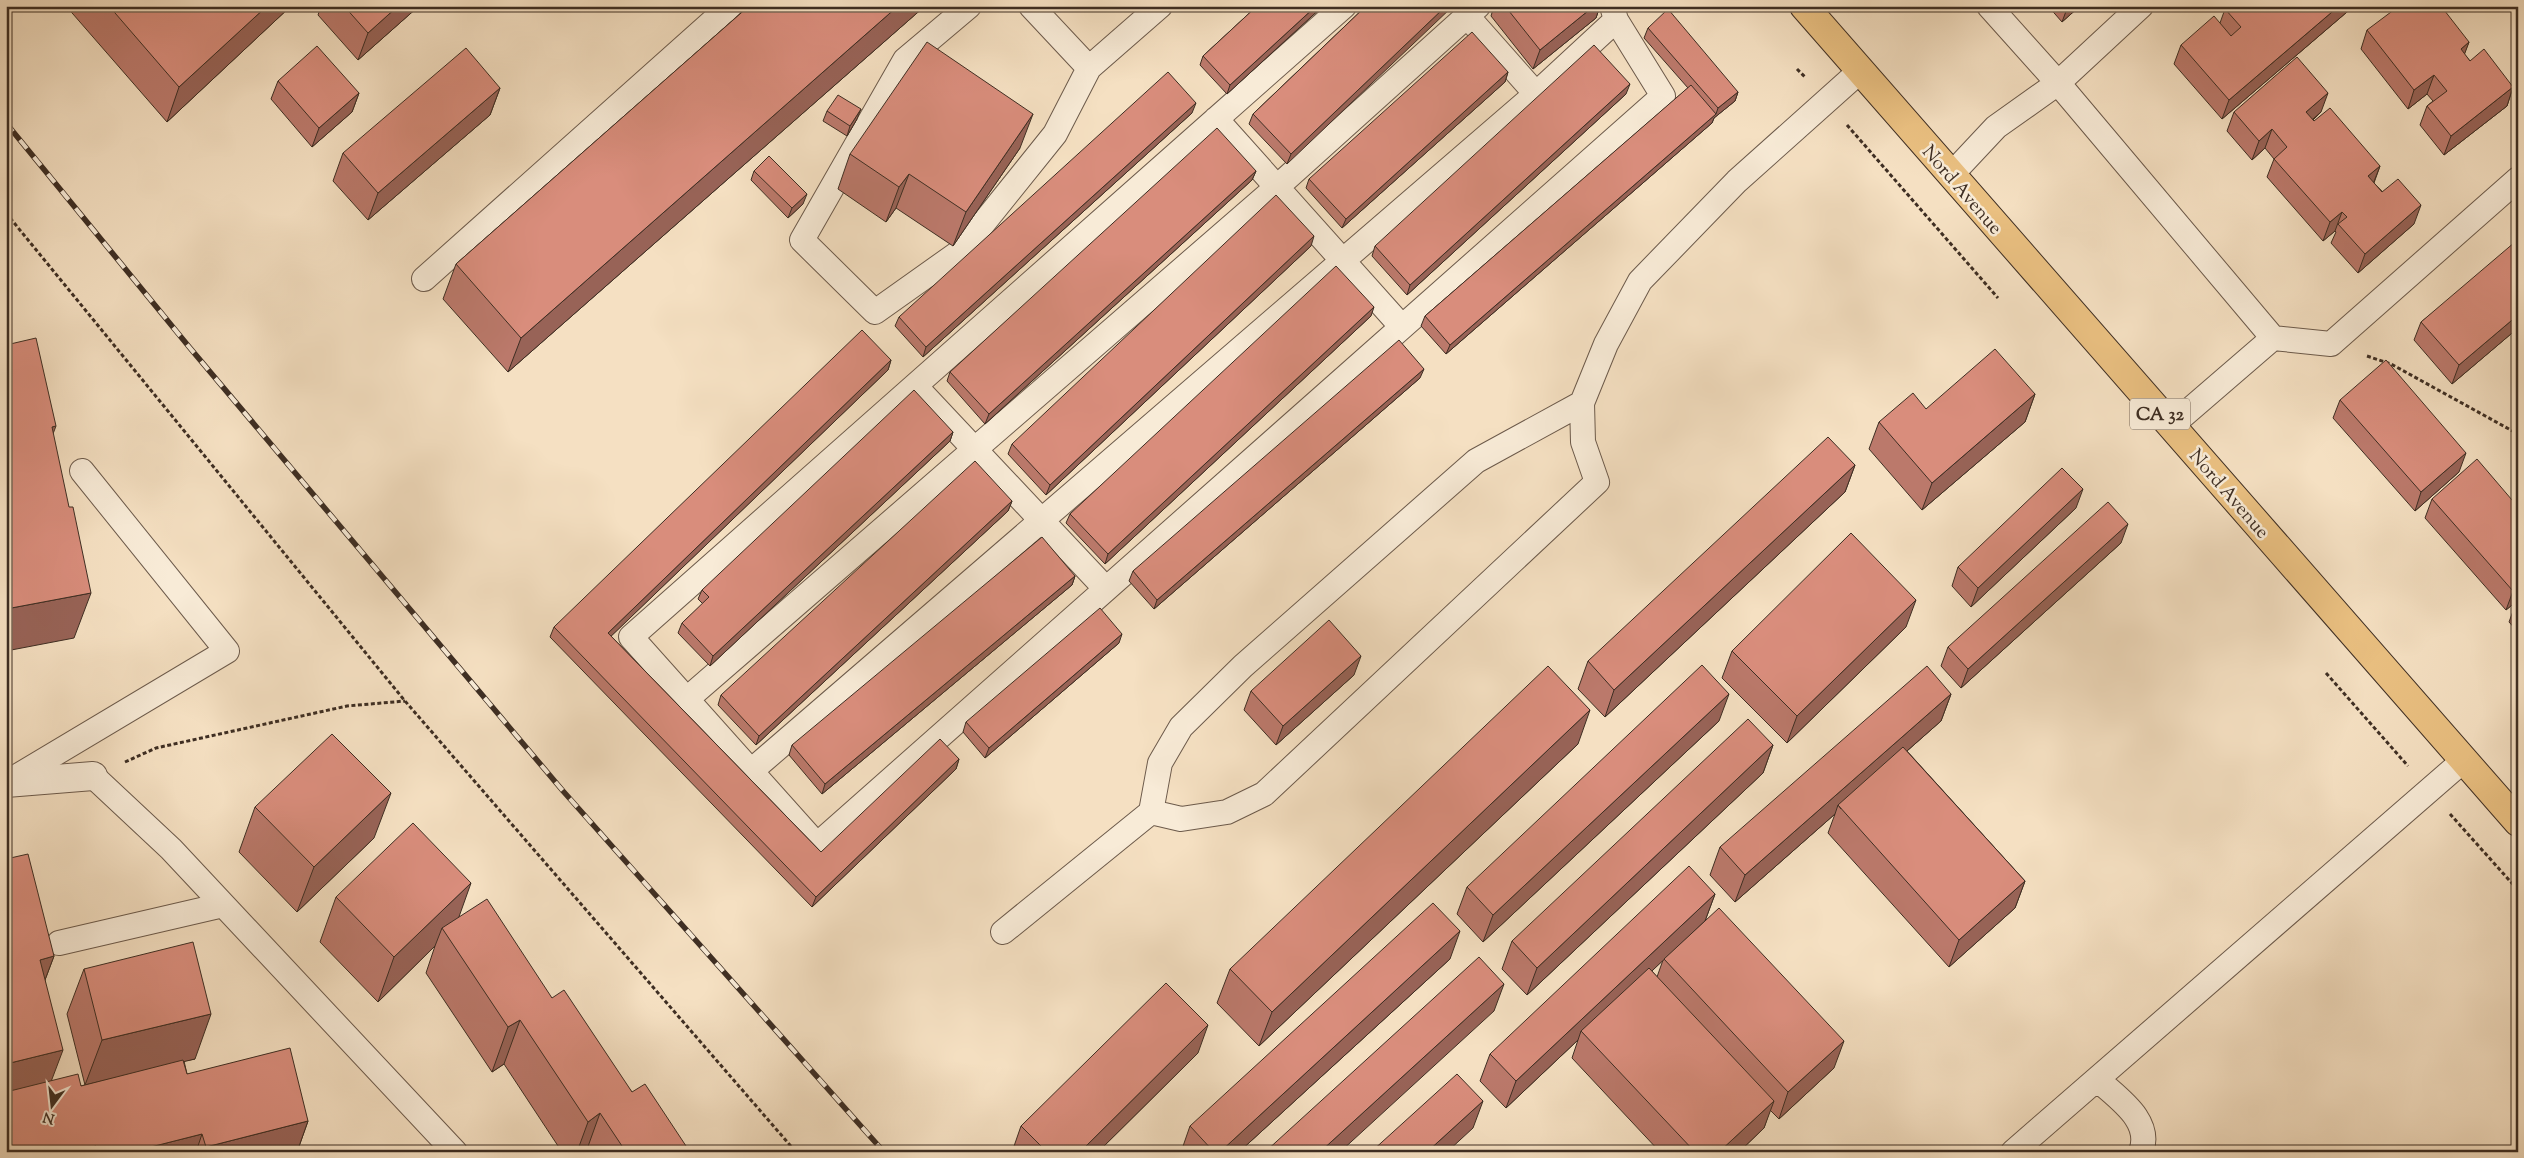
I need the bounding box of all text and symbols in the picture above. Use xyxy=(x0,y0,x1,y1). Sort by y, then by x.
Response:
street label: Nord Avenue xyxy=(1915,140,2008,241)
road number: CA 32 xyxy=(2130,398,2190,429)
street label: Nord Avenue xyxy=(2182,444,2275,545)
north arrow xyxy=(28,1080,78,1130)
text: N xyxy=(41,1106,57,1128)

